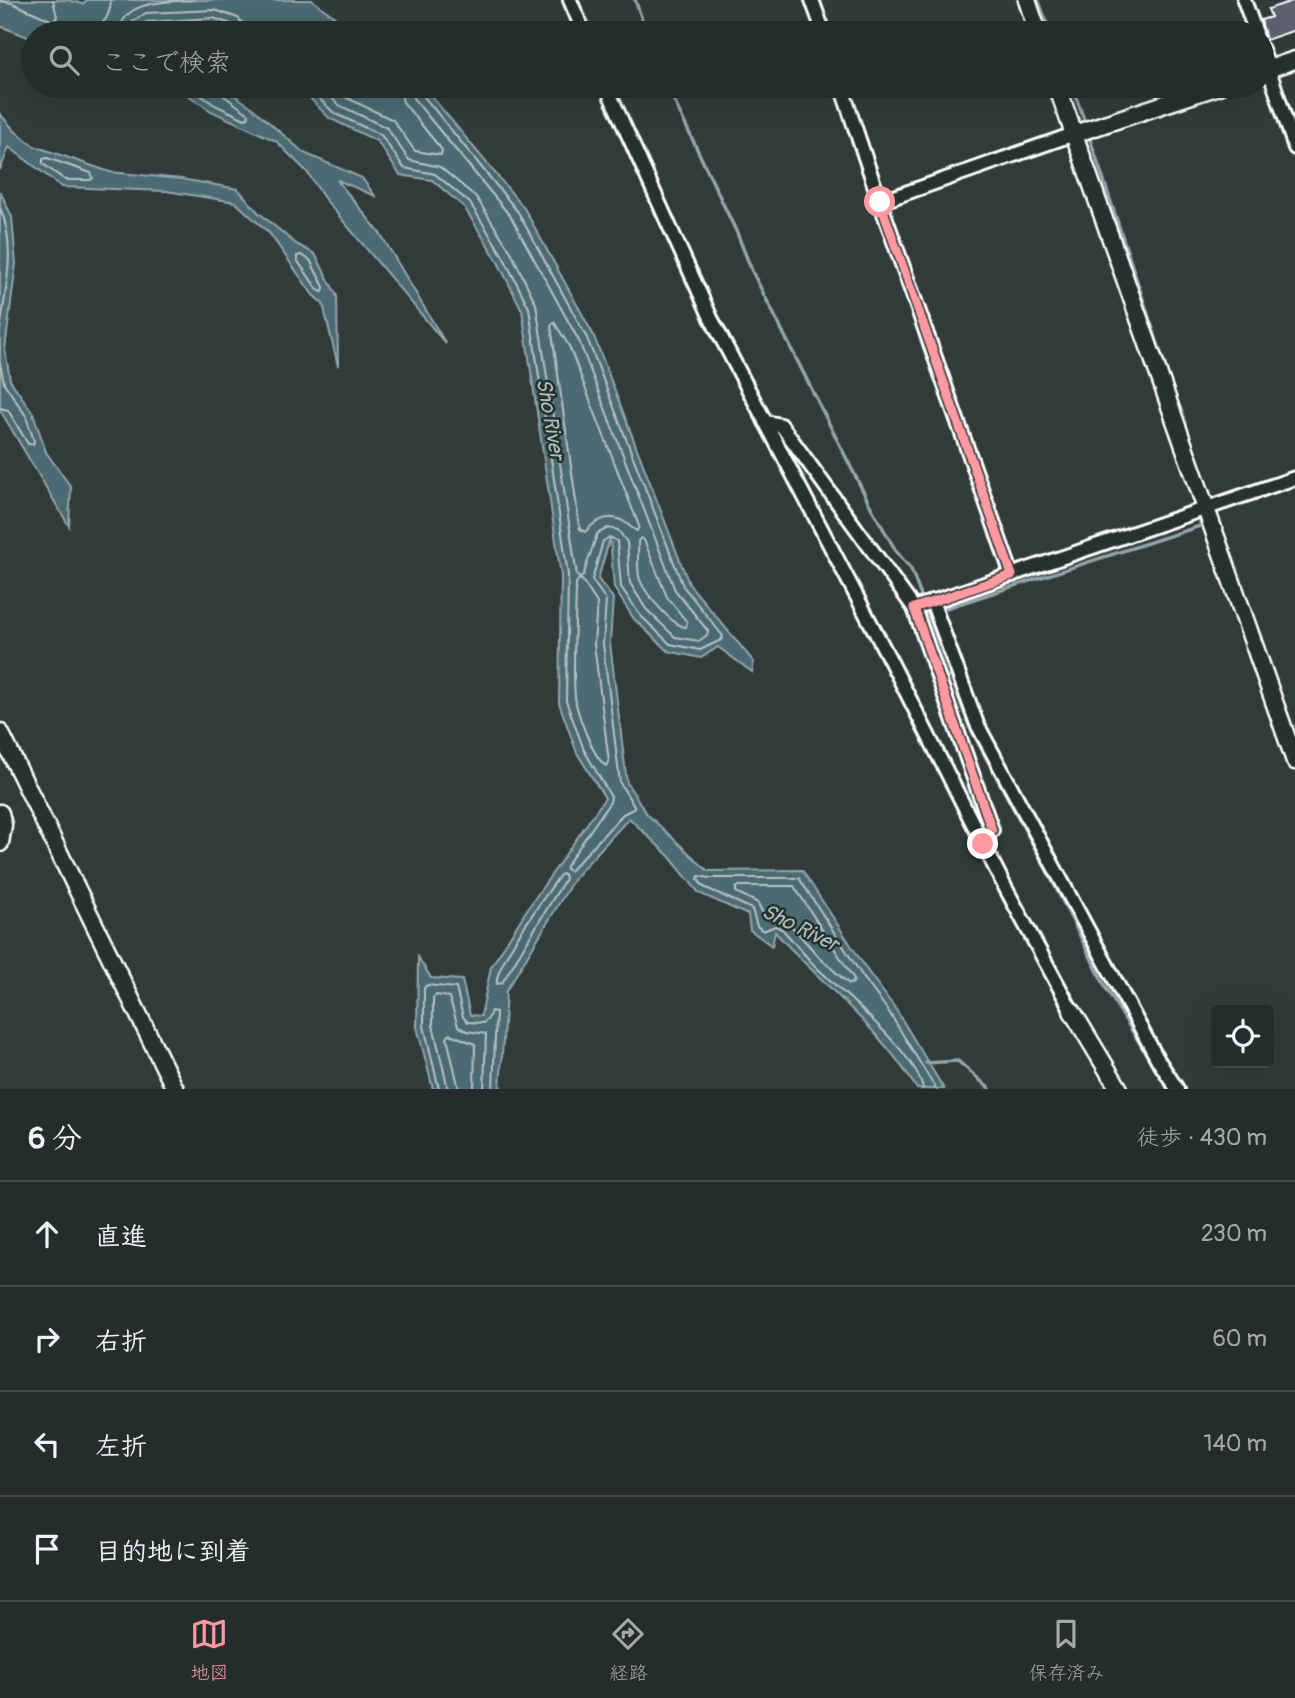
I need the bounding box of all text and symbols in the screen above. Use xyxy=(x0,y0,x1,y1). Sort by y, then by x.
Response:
search box xyxy=(21,21,1274,98)
icon: search xyxy=(45,41,83,79)
text: ここで検索 xyxy=(101,47,231,79)
route start xyxy=(864,186,895,217)
water label: Sho River xyxy=(530,376,571,464)
route end xyxy=(967,828,998,859)
water label: Sho River xyxy=(757,898,845,959)
map controls xyxy=(1211,1005,1274,1068)
button: locate xyxy=(1211,1005,1274,1068)
text: 6 分 xyxy=(28,1120,82,1157)
text: 徒歩 · 430 m xyxy=(1136,1123,1267,1152)
icon: ahead xyxy=(28,1215,66,1253)
text: 230 m xyxy=(1201,1219,1267,1248)
text: 直進 xyxy=(95,1221,147,1253)
icon: right xyxy=(28,1320,66,1358)
text: 60 m xyxy=(1212,1324,1267,1353)
text: 右折 xyxy=(95,1326,147,1358)
icon: left xyxy=(28,1425,66,1463)
text: 140 m xyxy=(1204,1429,1267,1458)
text: 左折 xyxy=(95,1431,147,1463)
icon: arrive xyxy=(28,1530,66,1568)
text: 目的地に到着 xyxy=(95,1536,251,1568)
tab: 地図 xyxy=(190,1615,229,1685)
tab: 経路 xyxy=(609,1615,648,1685)
tab: 保存済み xyxy=(1028,1615,1105,1685)

